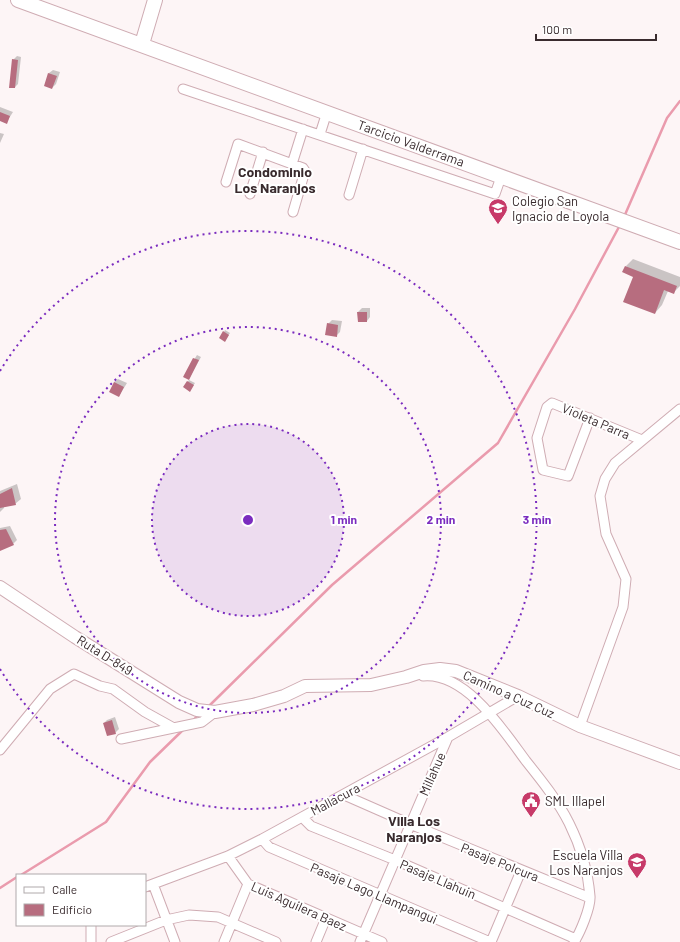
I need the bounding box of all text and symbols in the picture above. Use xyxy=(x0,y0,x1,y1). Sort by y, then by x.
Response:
scale bar xyxy=(536,16,656,42)
text: 100 m xyxy=(542,22,572,36)
street label: Tarcicio Valderrama xyxy=(355,116,467,170)
district label: Condominio Los Naranjos xyxy=(234,163,316,196)
place label: Colegio San Ignacio de Loyola xyxy=(512,193,609,224)
school or university icon: Colegio San Ignacio de Loyola xyxy=(487,197,509,225)
street label: Violeta Parra xyxy=(560,400,632,442)
text: 1 min xyxy=(331,512,357,526)
text: 2 min xyxy=(427,512,455,526)
text: 3 min xyxy=(523,512,551,526)
centre of rings xyxy=(241,513,255,527)
street label: Ruta D-849 xyxy=(74,632,136,678)
street label: Camino a Cuz Cuz xyxy=(461,667,557,721)
street label: Millahue xyxy=(415,750,449,798)
street label: Mallacura xyxy=(308,779,362,819)
public building icon: SML Illapel xyxy=(520,790,542,818)
place label: SML Illapel xyxy=(545,793,605,809)
district label: Villa Los Naranjos xyxy=(386,812,442,845)
street label: Pasaje Polcura xyxy=(459,839,541,885)
place label: Escuela Villa Los Naranjos xyxy=(549,847,623,878)
school or university icon: Escuela Villa Los Naranjos xyxy=(626,851,648,879)
street label: Pasaje Llahuin xyxy=(397,856,479,902)
street label: Pasaje Lago Llampangui xyxy=(308,859,440,927)
legend xyxy=(16,874,146,926)
street label: Luis Aguilera Baez xyxy=(249,878,349,934)
text: Calle xyxy=(52,882,77,896)
text: Edificio xyxy=(52,902,92,916)

